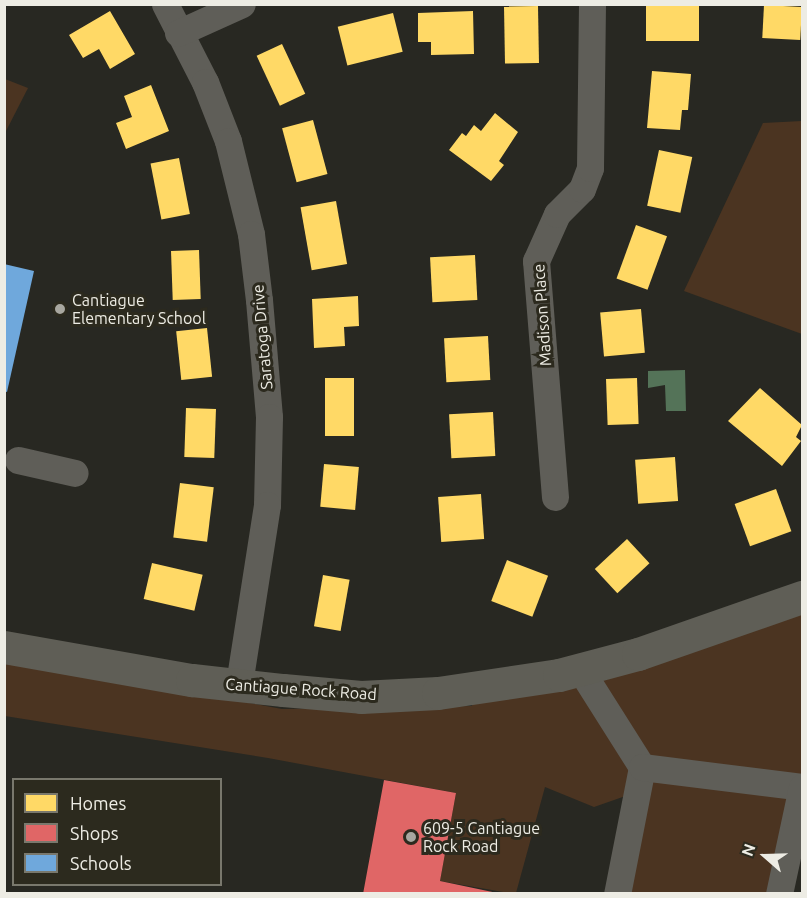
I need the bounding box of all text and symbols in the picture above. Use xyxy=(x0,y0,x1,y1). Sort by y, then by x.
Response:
street label: Madison Place xyxy=(529,263,555,367)
street label: Saratoga Drive xyxy=(248,284,276,390)
place label: Cantiague Elementary School xyxy=(72,290,206,328)
marker: Cantiague Elementary School xyxy=(53,302,67,316)
street label: Cantiague Rock Road xyxy=(225,674,377,704)
legend xyxy=(12,778,222,886)
text: Homes xyxy=(70,793,126,813)
place label: 609-5 Cantiague Rock Road xyxy=(423,818,540,856)
text: Shops xyxy=(70,823,119,843)
north arrow xyxy=(735,826,795,886)
marker: 609-5 Cantiague Rock Road xyxy=(404,830,418,844)
text: N xyxy=(738,841,759,859)
text: Schools xyxy=(70,853,132,873)

